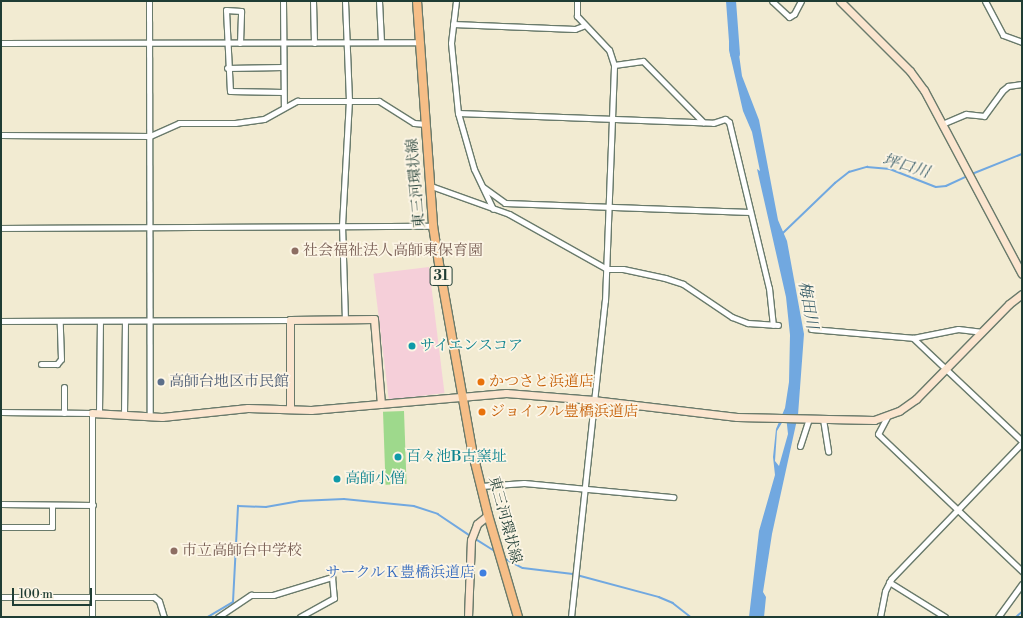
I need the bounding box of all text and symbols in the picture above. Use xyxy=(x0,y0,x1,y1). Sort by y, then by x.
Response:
street label: 東三河環状線 xyxy=(403,137,429,229)
water label: 坪口川 xyxy=(880,150,932,182)
place label: 社会福祉法人高師東保育園 xyxy=(303,242,483,260)
marker: 社会福祉法人高師東保育園 xyxy=(290,246,300,256)
road number: 31 xyxy=(429,264,453,288)
water label: 梅田川 xyxy=(794,280,822,330)
place label: サイエンスコア xyxy=(420,337,525,355)
marker: サイエンスコア xyxy=(407,341,417,351)
place label: 高師台地区市民館 xyxy=(169,373,289,391)
place label: かつさと浜道店 xyxy=(489,373,594,391)
marker: 高師台地区市民館 xyxy=(156,377,166,387)
marker: かつさと浜道店 xyxy=(476,377,486,387)
place label: ジョイフル豊橋浜道店 xyxy=(490,403,640,421)
marker: ジョイフル豊橋浜道店 xyxy=(477,407,487,417)
place label: 百々池B古窯址 xyxy=(406,448,507,466)
marker: 百々池B古窯址 xyxy=(393,452,403,462)
place label: 高師小僧 xyxy=(345,470,405,488)
marker: 高師小僧 xyxy=(332,474,342,484)
street label: 東三河環状線 xyxy=(485,474,525,566)
place label: 市立高師台中学校 xyxy=(182,542,302,560)
marker: 市立高師台中学校 xyxy=(169,546,179,556)
place label: サークルＫ豊橋浜道店 xyxy=(325,564,475,582)
marker: サークルＫ豊橋浜道店 xyxy=(478,568,488,578)
scale bar xyxy=(14,580,94,606)
text: 100 m xyxy=(19,587,53,602)

